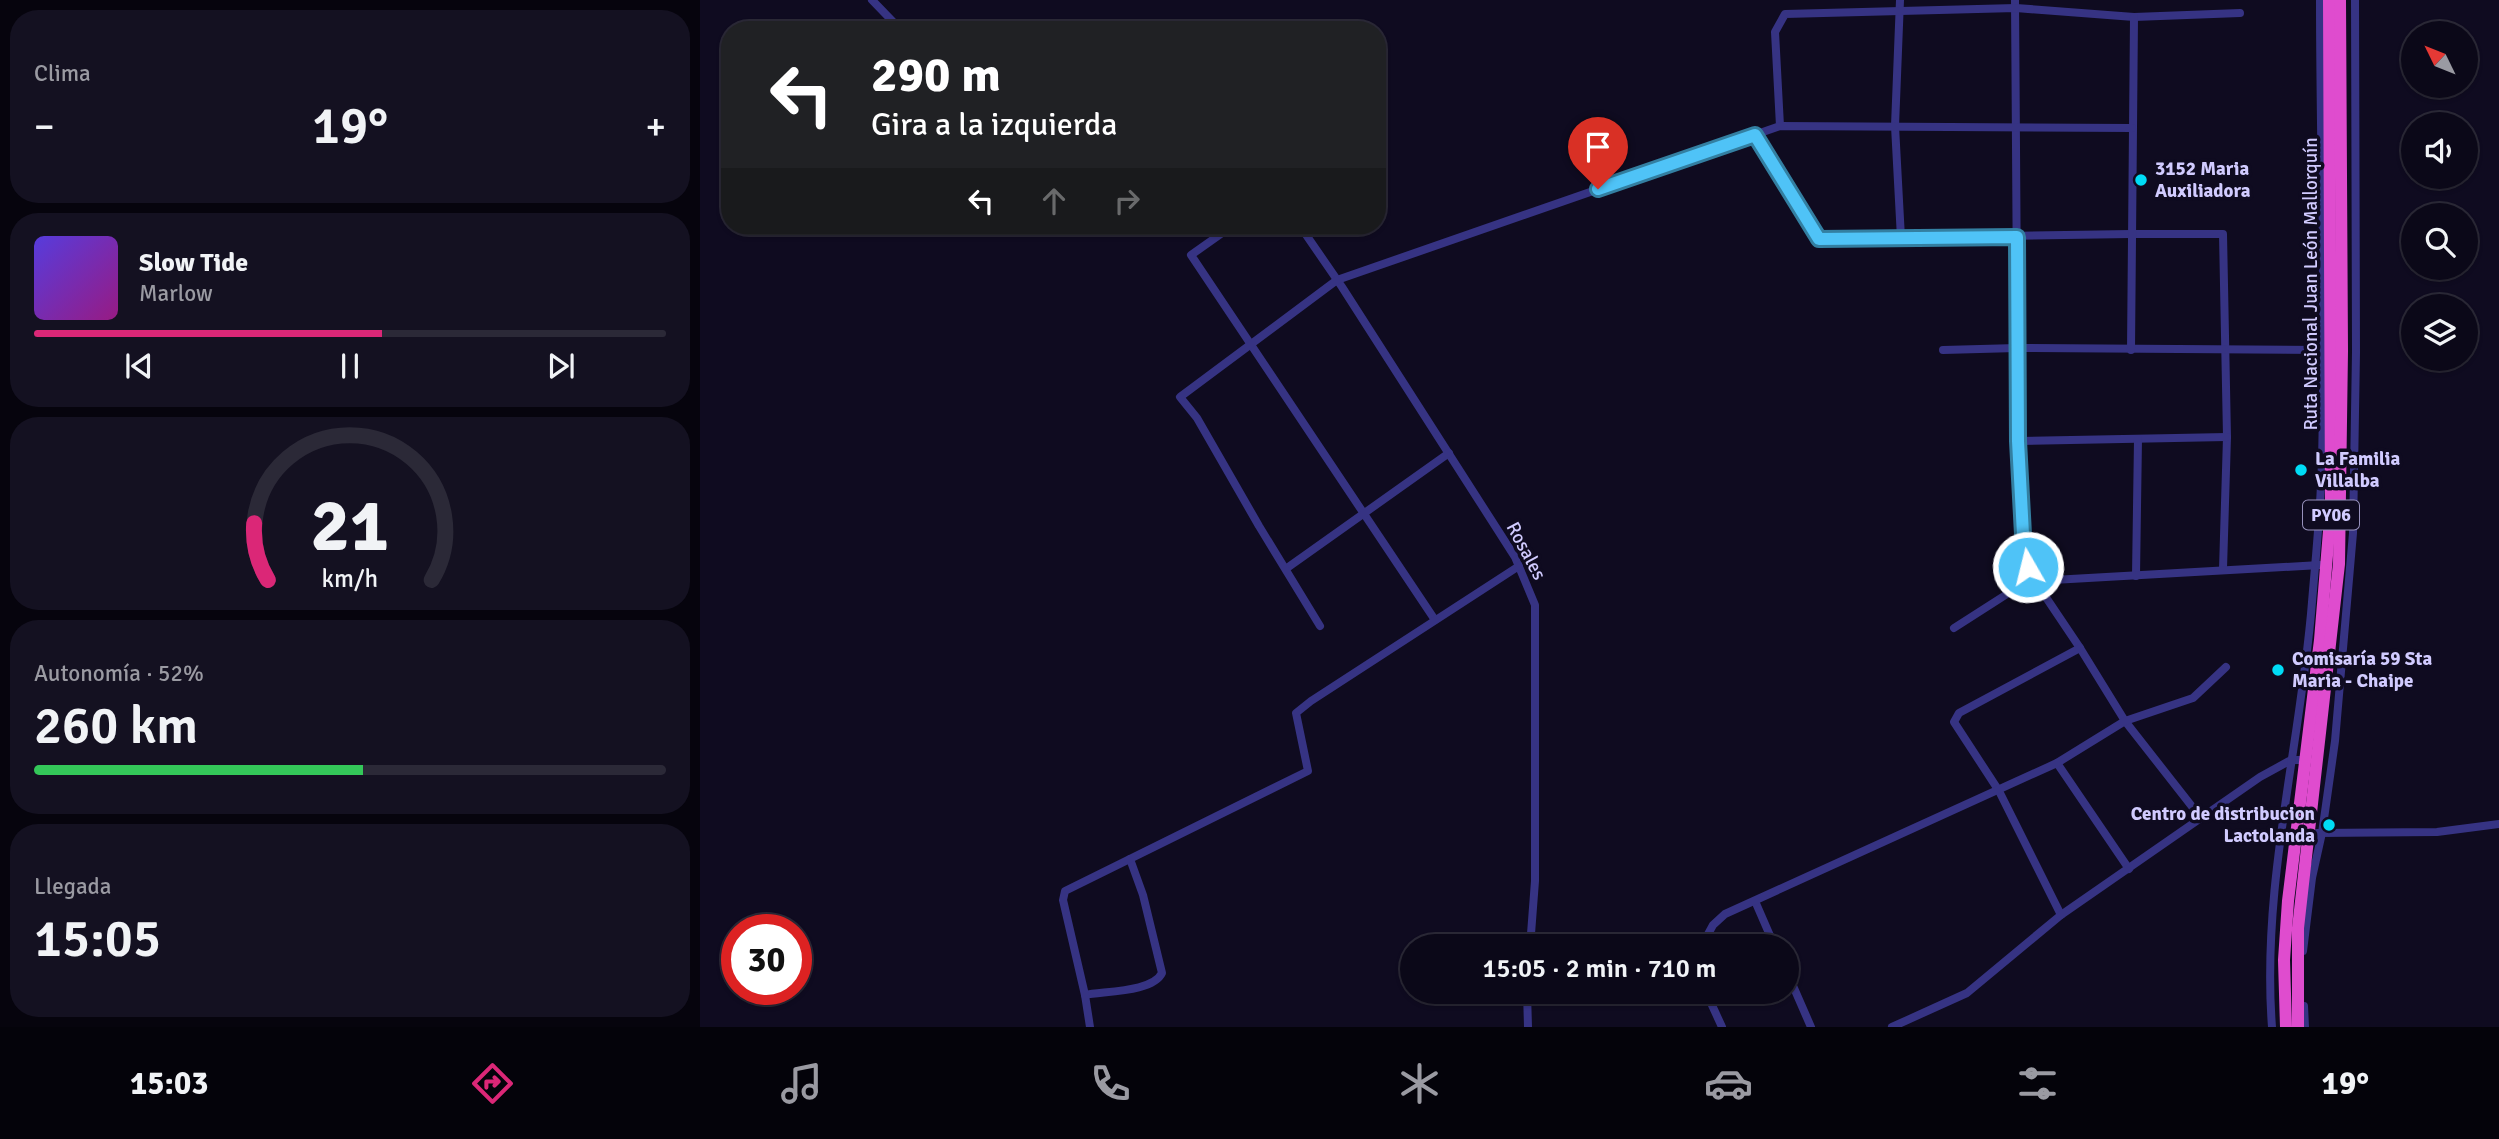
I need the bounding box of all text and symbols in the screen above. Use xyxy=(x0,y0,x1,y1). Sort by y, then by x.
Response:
north arrow xyxy=(2401,21,2478,98)
map controls xyxy=(2401,21,2478,371)
text: 290 m xyxy=(871,45,1001,105)
icon: left xyxy=(756,49,847,140)
text: Clima xyxy=(34,59,91,88)
text: 19° xyxy=(312,94,388,158)
text: − xyxy=(34,103,55,150)
text: + xyxy=(645,103,666,150)
text: Gira a la izquierda xyxy=(871,105,1118,144)
button: sound xyxy=(2401,112,2478,189)
pin xyxy=(1568,117,1628,189)
icon: arrive xyxy=(1579,128,1617,166)
street label: Ruta Nacional Juan León Mallorquín xyxy=(2299,137,2323,431)
place label: 3152 Maria Auxiliadora xyxy=(2155,157,2251,203)
marker: 3152 Maria Auxiliadora xyxy=(2133,172,2149,188)
icon: left xyxy=(962,182,1000,220)
icon: ahead xyxy=(1035,182,1073,220)
icon: right xyxy=(1108,182,1146,220)
button: search xyxy=(2401,203,2478,280)
text: Slow Tide xyxy=(139,247,248,279)
text: Marlow xyxy=(139,279,213,308)
button: layers xyxy=(2401,294,2478,371)
icon: previous xyxy=(120,347,158,385)
icon: pause xyxy=(331,347,369,385)
icon: next xyxy=(542,347,580,385)
place label: La Familia Villalba xyxy=(2315,447,2400,493)
marker: La Familia Villalba xyxy=(2293,462,2309,478)
text: 21 xyxy=(311,482,389,571)
road number: PY06 xyxy=(2303,500,2359,530)
street label: Rosales xyxy=(1501,518,1551,584)
position arrow xyxy=(1991,530,2065,604)
text: km/h xyxy=(322,562,378,593)
place label: Comisaría 59 Sta Maria - Chaipe xyxy=(2292,647,2432,693)
text: Autonomía · 52% xyxy=(34,659,204,688)
marker: Comisaría 59 Sta Maria - Chaipe xyxy=(2270,662,2286,678)
text: 260 km xyxy=(34,694,198,758)
place label: Centro de distribucion Lactolanda xyxy=(2131,802,2315,848)
marker: Centro de distribucion Lactolanda xyxy=(2321,817,2337,833)
text: Llegada xyxy=(34,872,111,901)
text: 15:05 xyxy=(34,907,161,971)
speed limit sign: 30 xyxy=(721,914,812,1005)
text: 15:05 · 2 min · 710 m xyxy=(1483,953,1716,985)
icon: directions xyxy=(468,1059,517,1108)
icon: music xyxy=(777,1059,826,1108)
icon: phone xyxy=(1086,1059,1135,1108)
icon: climate xyxy=(1395,1059,1444,1108)
icon: car xyxy=(1704,1059,1753,1108)
icon: filters xyxy=(2013,1059,2062,1108)
text: 15:03 xyxy=(130,1064,208,1103)
text: 19° xyxy=(2322,1064,2369,1103)

